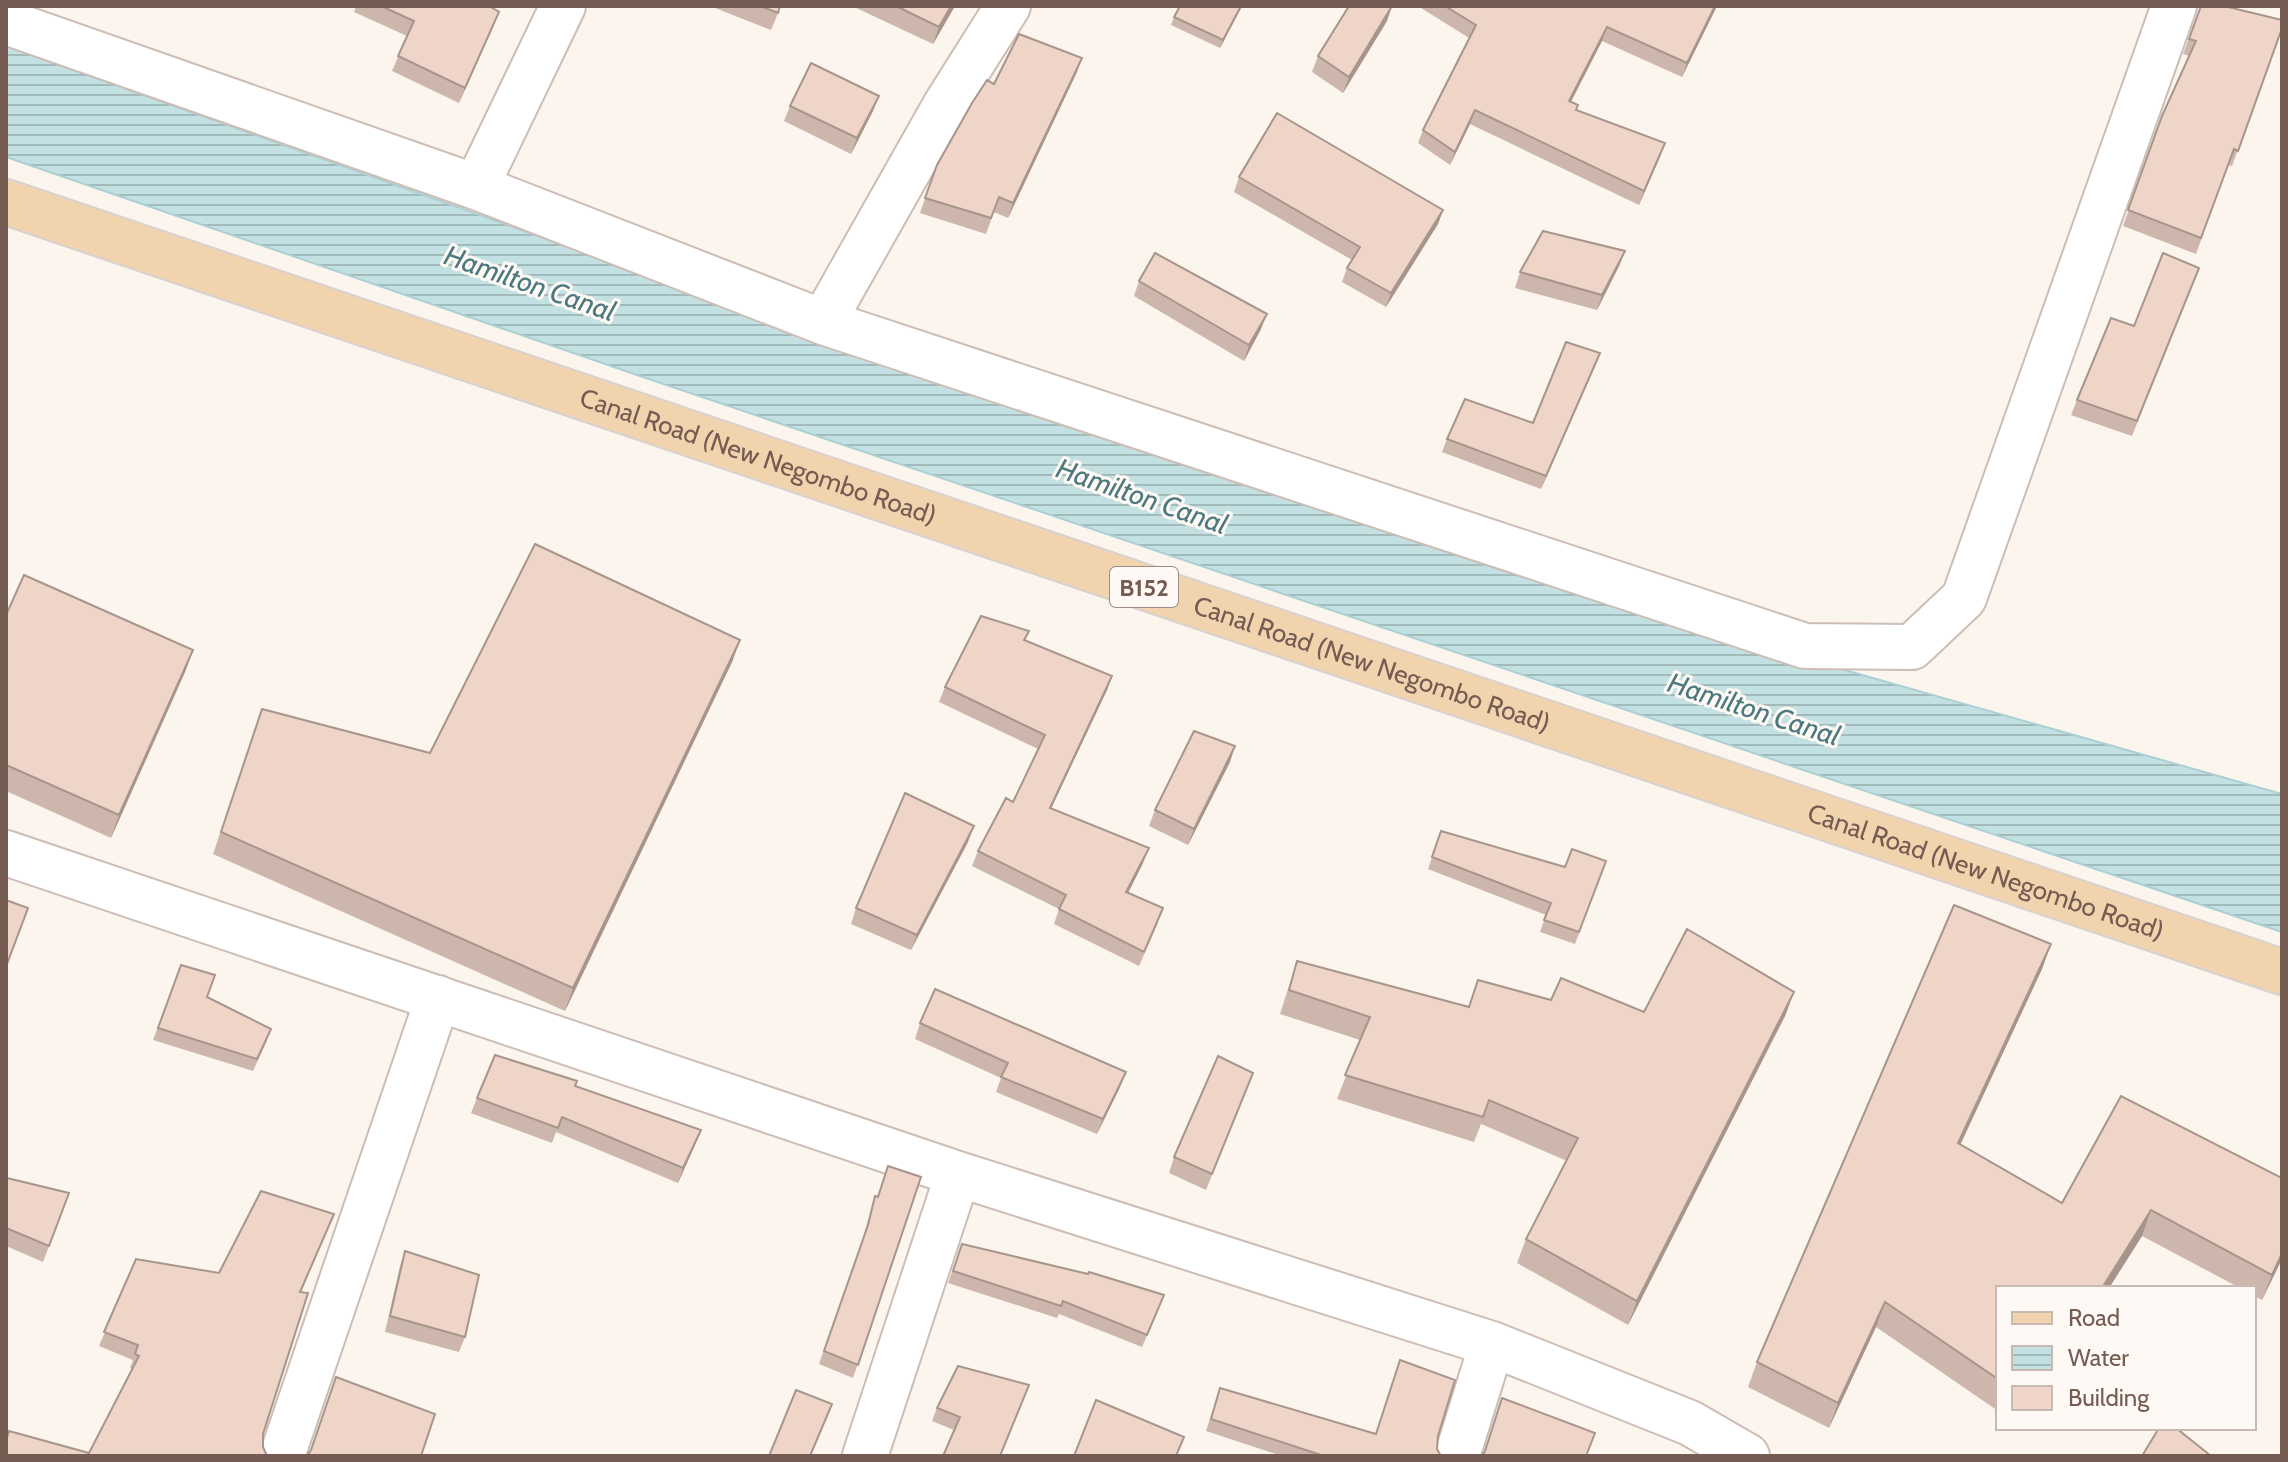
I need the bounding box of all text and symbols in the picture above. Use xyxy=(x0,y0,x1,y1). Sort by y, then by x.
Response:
water label: Hamilton Canal xyxy=(440,238,621,328)
street label: Canal Road (New Negombo Road) xyxy=(576,381,940,532)
water label: Hamilton Canal xyxy=(1052,451,1233,541)
road number: B152 xyxy=(1110,567,1178,607)
street label: Canal Road (New Negombo Road) xyxy=(1190,589,1554,739)
water label: Hamilton Canal xyxy=(1664,665,1845,753)
street label: Canal Road (New Negombo Road) xyxy=(1803,797,2168,947)
legend xyxy=(1996,1286,2256,1430)
text: Road xyxy=(2068,1303,2120,1332)
text: Water xyxy=(2068,1343,2129,1372)
text: Building xyxy=(2068,1383,2150,1412)

